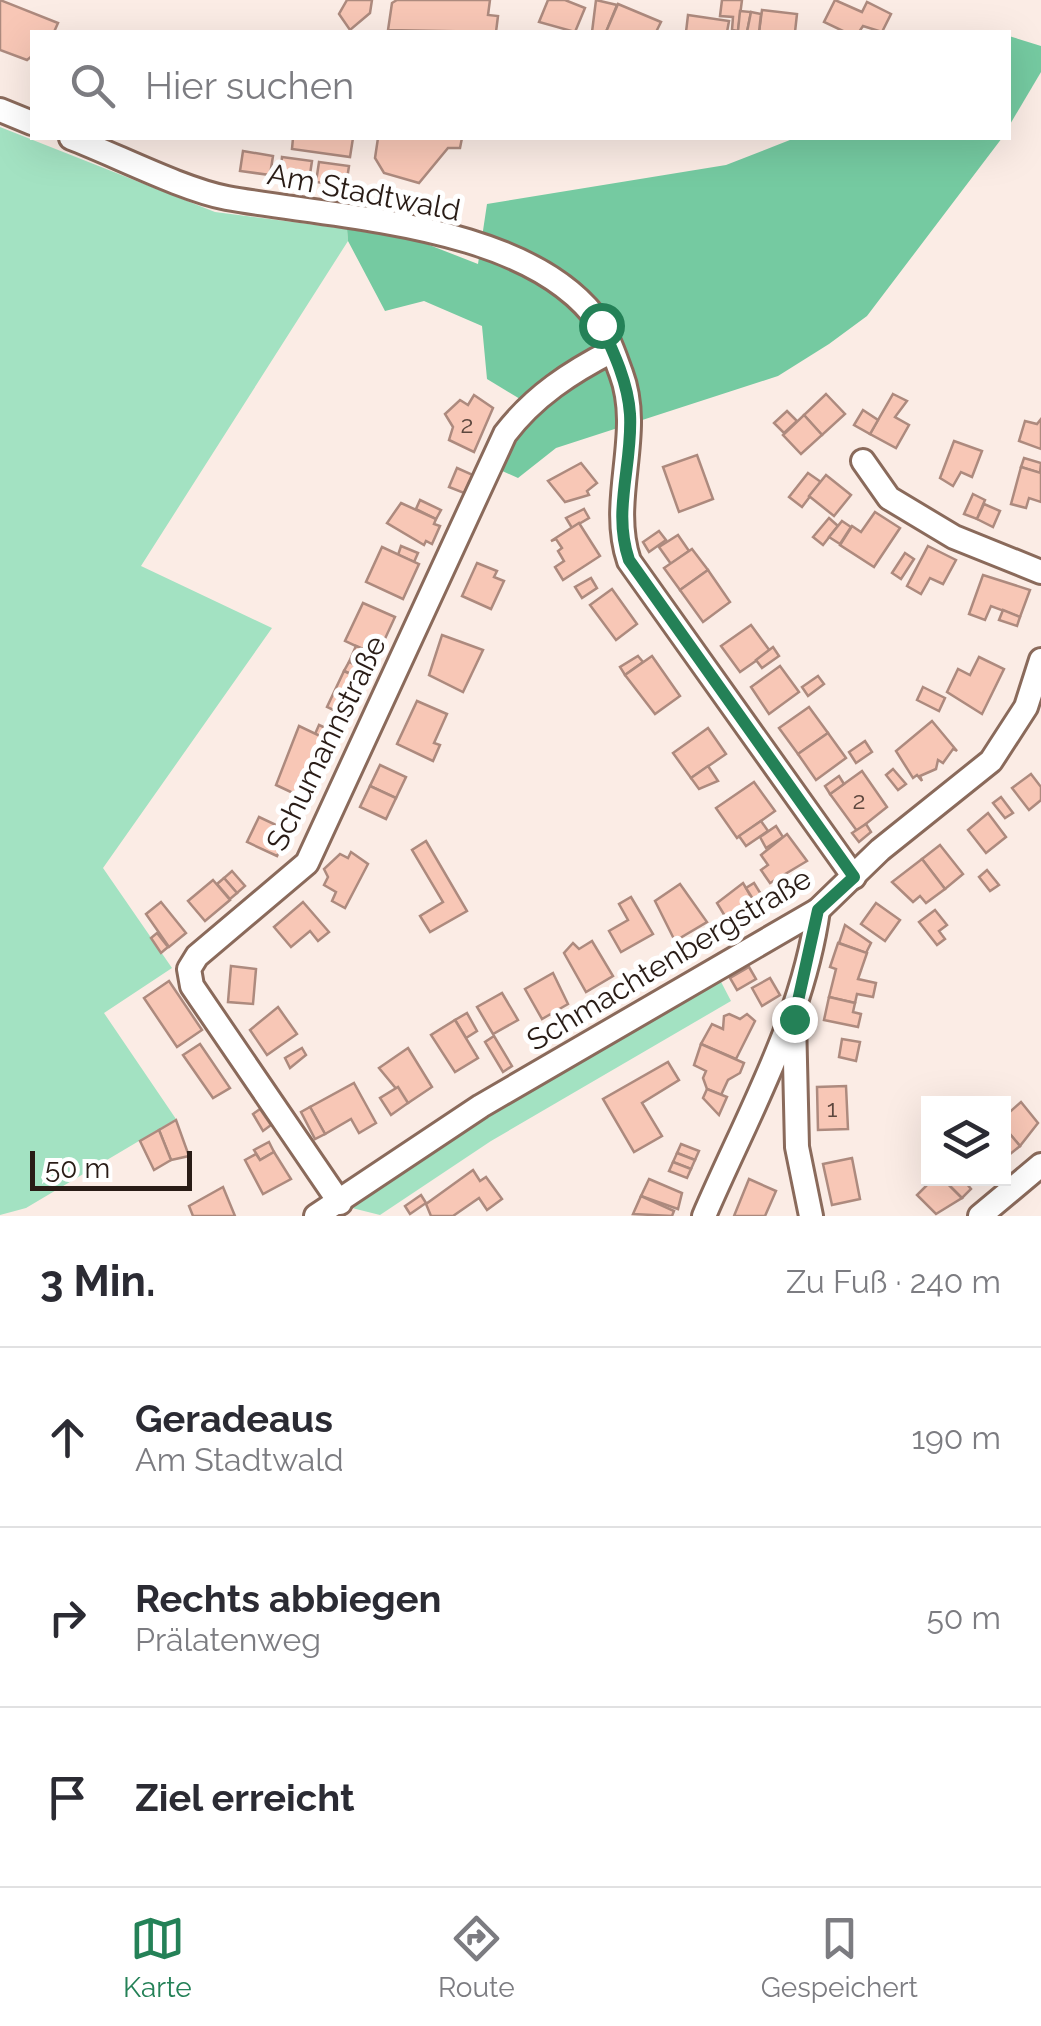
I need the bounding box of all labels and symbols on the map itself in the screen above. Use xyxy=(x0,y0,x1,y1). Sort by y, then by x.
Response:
street label: Am Stadtwald xyxy=(265,156,463,228)
route start xyxy=(579,303,625,349)
house number: 2 xyxy=(460,409,474,439)
street label: Schumannstraße xyxy=(259,630,393,856)
house number: 2 xyxy=(852,785,866,815)
street label: Schmachtenbergstraße xyxy=(521,860,817,1058)
route end xyxy=(772,997,818,1043)
house number: 1 xyxy=(827,1093,838,1123)
scale bar xyxy=(30,1146,192,1190)

